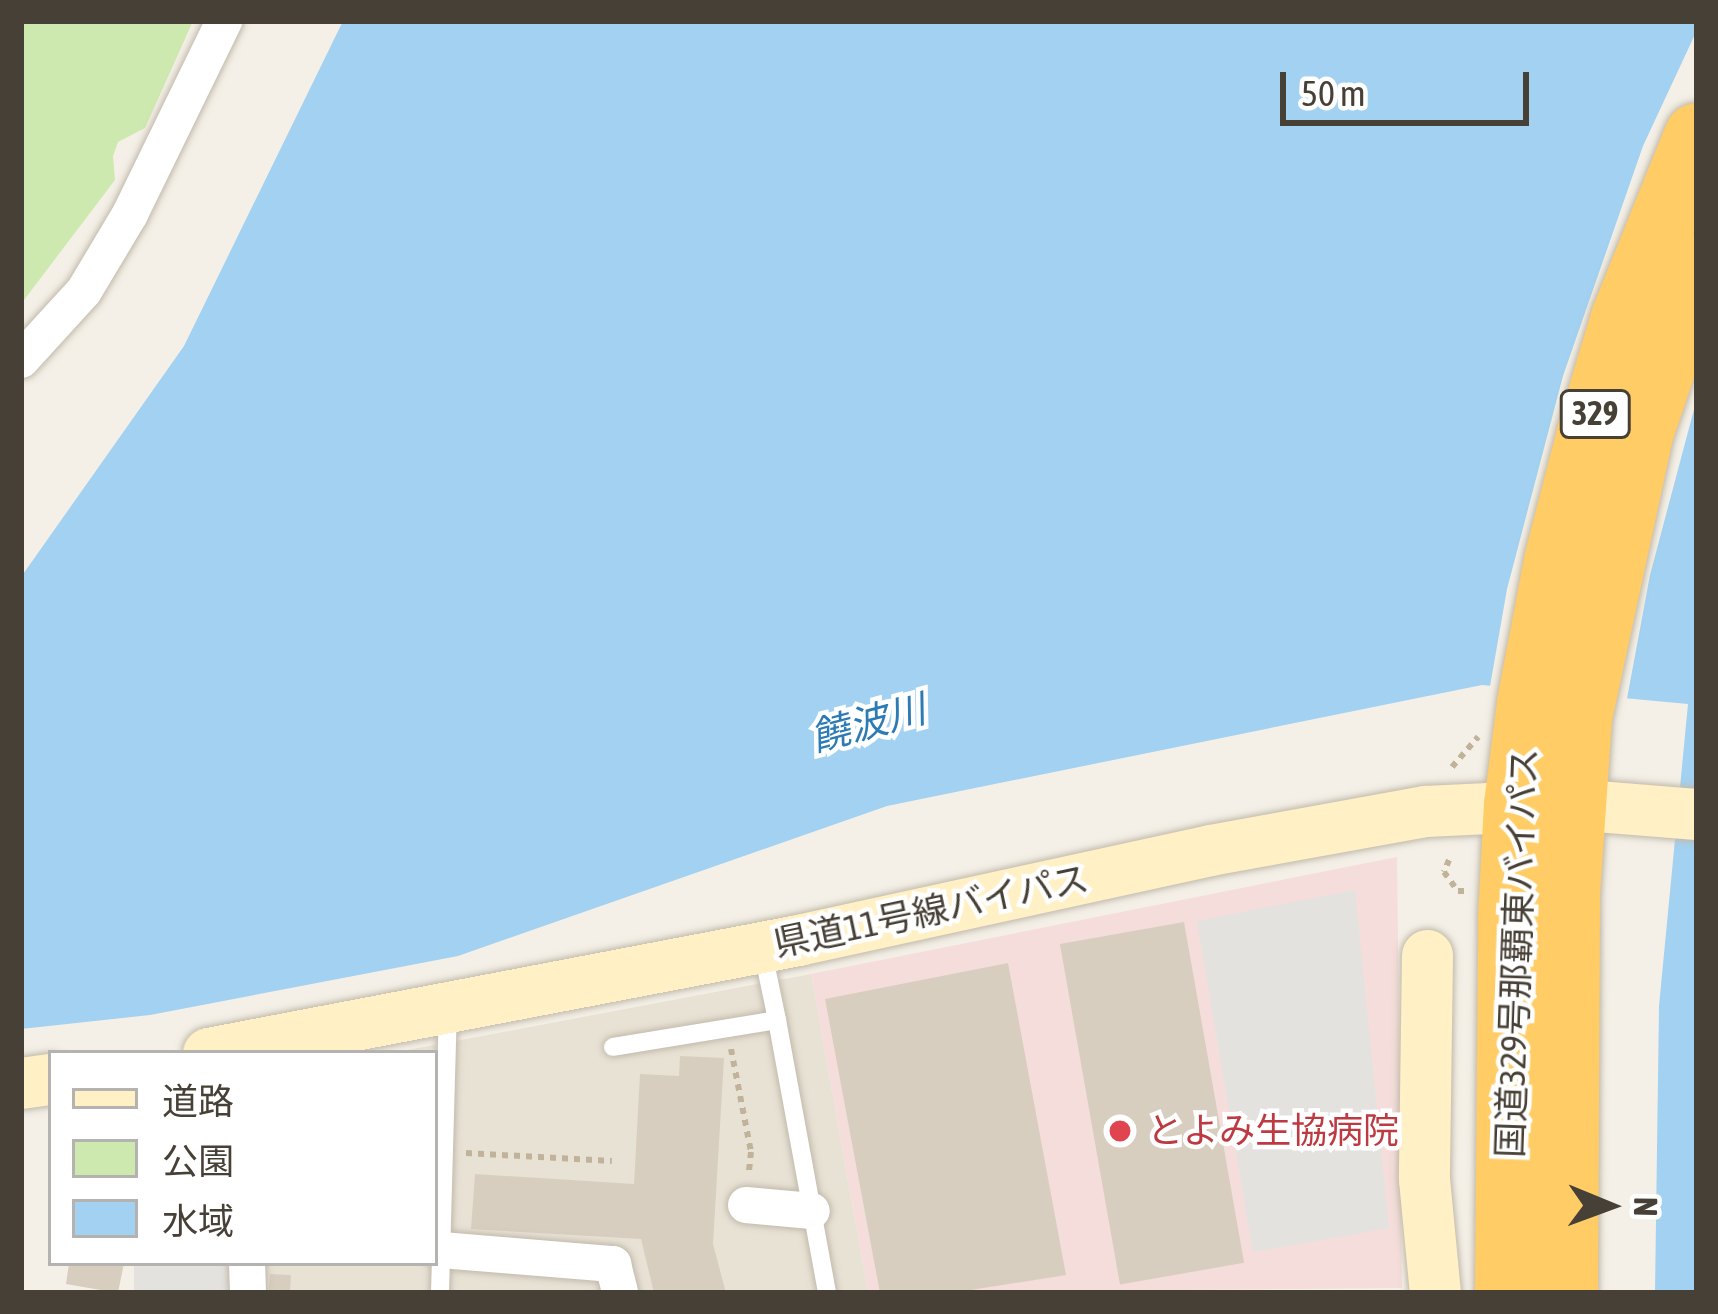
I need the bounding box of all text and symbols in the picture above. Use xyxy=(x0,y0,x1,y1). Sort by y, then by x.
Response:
scale bar xyxy=(1286,48,1535,122)
text: 50 m xyxy=(1301,72,1366,114)
road number: 329 xyxy=(1559,387,1631,441)
water label: 饒波川 xyxy=(805,685,931,761)
street label: 国道329号那覇東バイパス xyxy=(1488,747,1546,1159)
street label: 県道11号線バイパス xyxy=(769,856,1093,966)
legend xyxy=(48,1050,438,1266)
text: 道路 xyxy=(162,1080,234,1122)
place label: とよみ生協病院 xyxy=(1147,1109,1399,1153)
marker: とよみ生協病院 xyxy=(1104,1115,1136,1147)
text: 公園 xyxy=(162,1140,234,1182)
north arrow xyxy=(1550,1146,1670,1266)
text: N xyxy=(1627,1197,1665,1217)
text: 水域 xyxy=(162,1200,234,1242)

